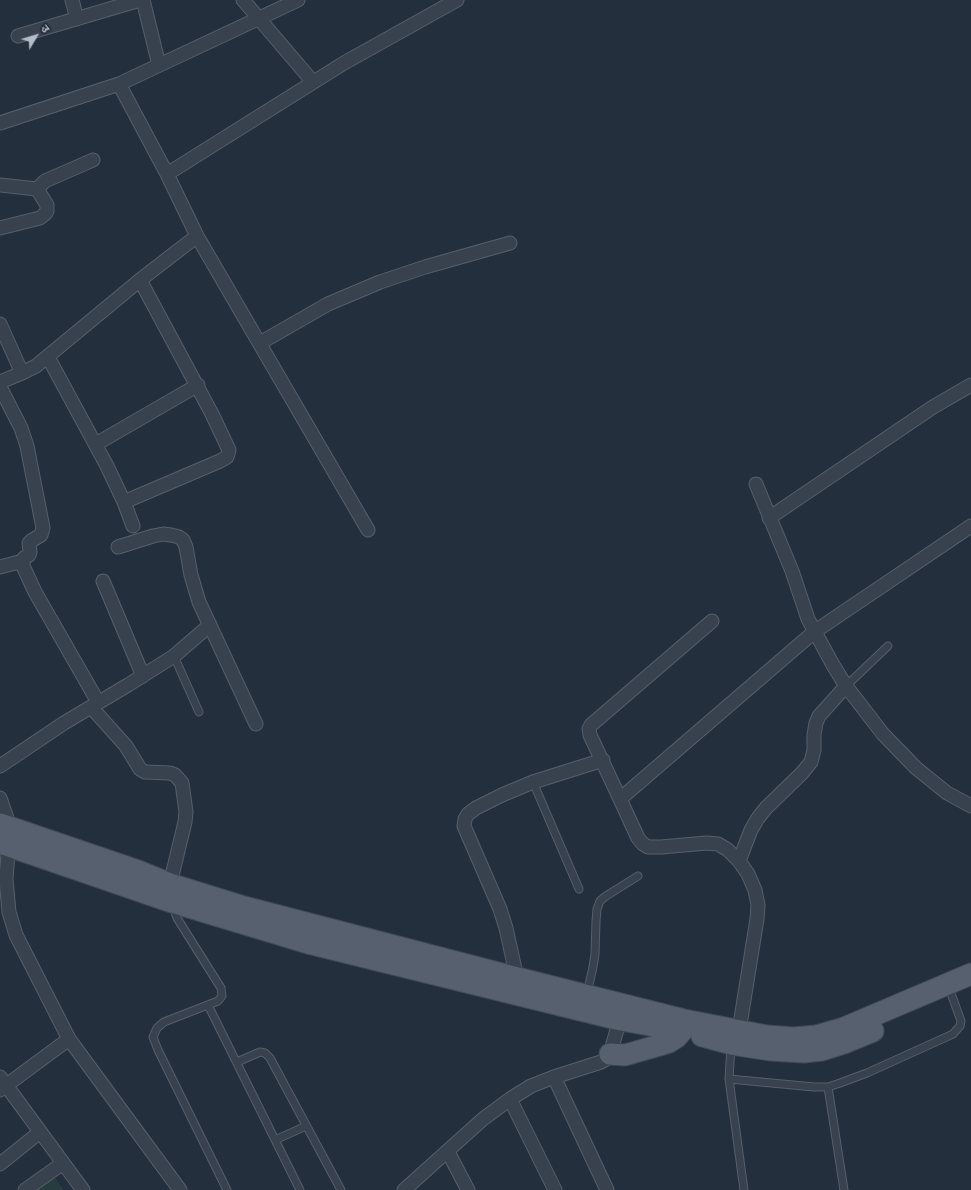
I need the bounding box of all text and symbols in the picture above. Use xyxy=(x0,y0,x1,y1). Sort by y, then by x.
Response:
north arrow xyxy=(16,16,56,56)
text: उ xyxy=(39,22,53,35)

